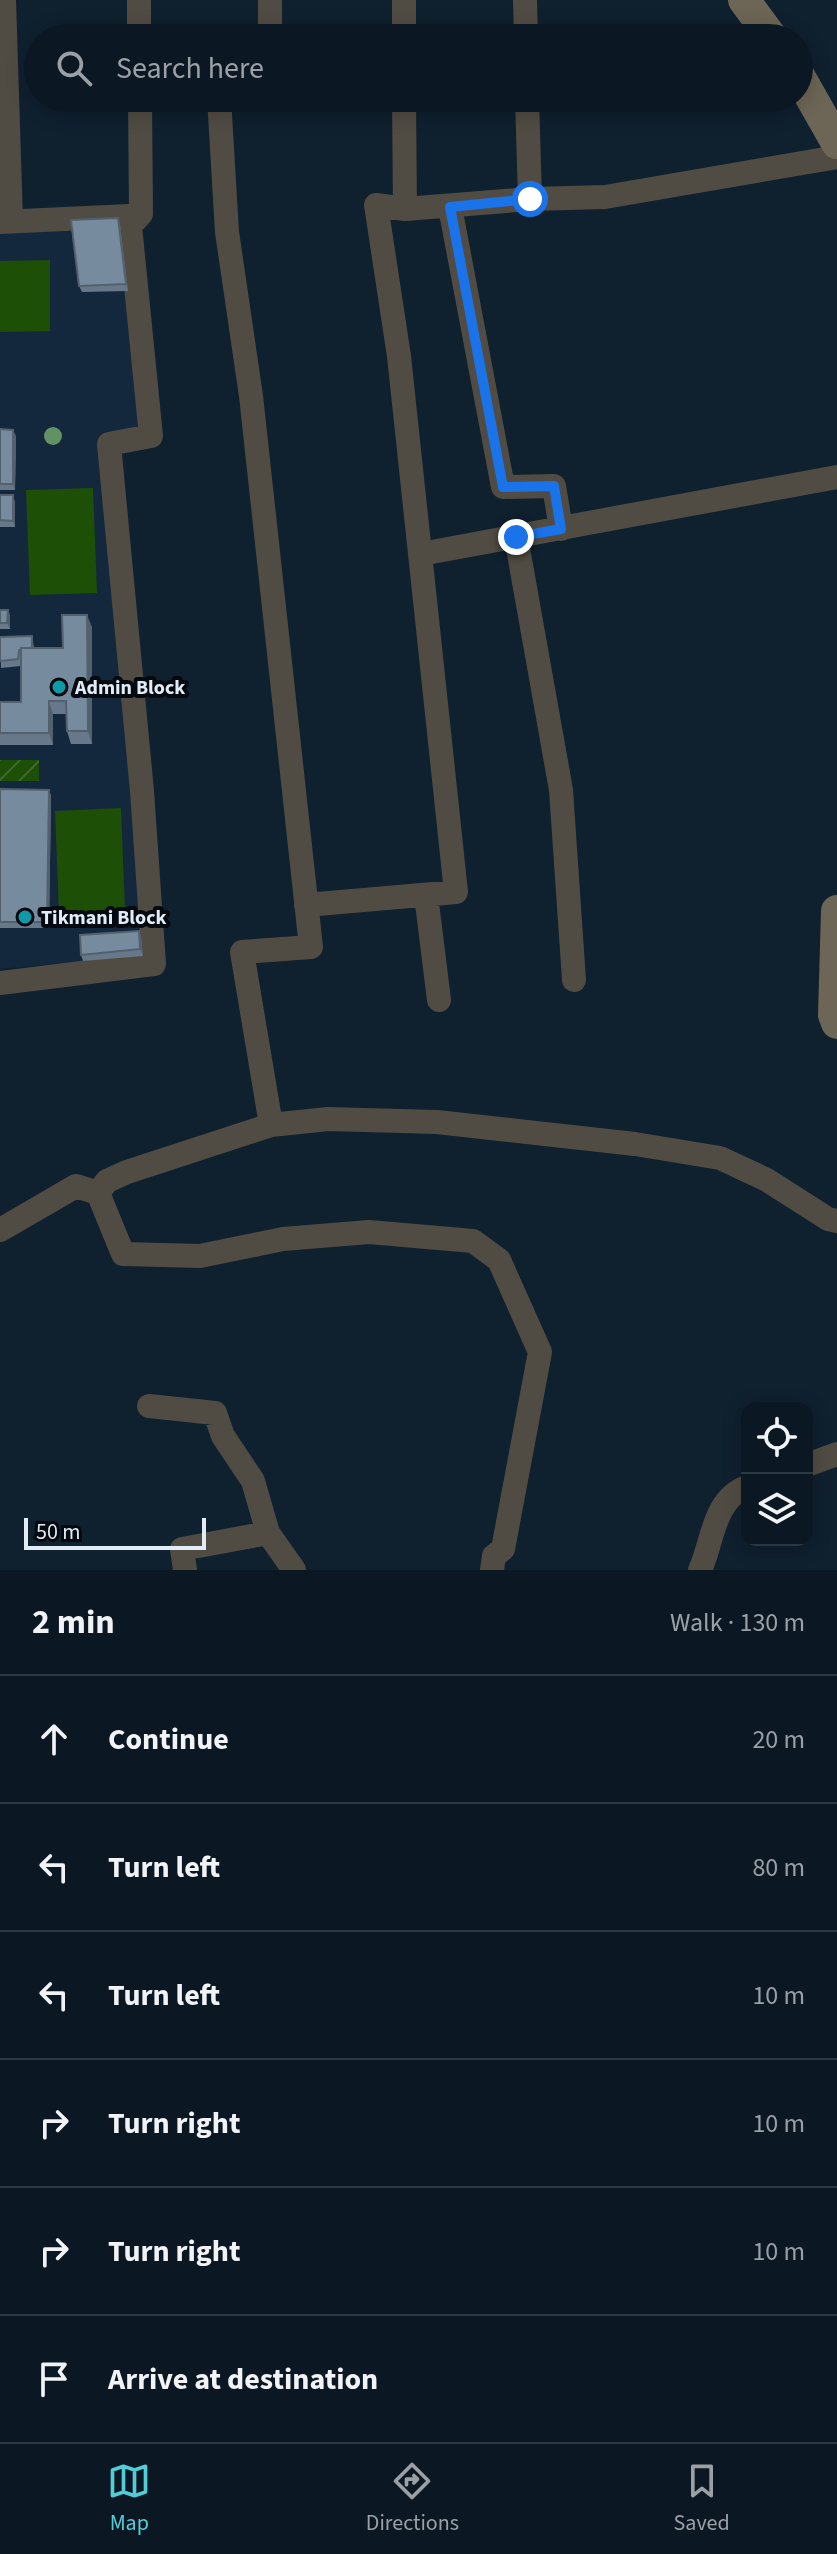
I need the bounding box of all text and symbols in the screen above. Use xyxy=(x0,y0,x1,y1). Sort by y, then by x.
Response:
search box xyxy=(24,24,813,112)
icon: search xyxy=(52,46,96,90)
text: Search here xyxy=(116,47,264,90)
route start xyxy=(512,181,548,217)
route end xyxy=(498,519,534,555)
place label: Admin Block xyxy=(74,674,185,702)
marker: Admin Block xyxy=(50,678,68,696)
place label: Tikmani Block xyxy=(41,904,167,932)
marker: Tikmani Block xyxy=(16,908,34,926)
map controls xyxy=(741,1402,813,1546)
button: locate xyxy=(741,1402,813,1474)
button: layers xyxy=(741,1474,813,1546)
scale bar xyxy=(24,1514,206,1550)
text: 50 m xyxy=(36,1516,81,1548)
text: 2 min xyxy=(32,1598,115,1647)
text: Walk · 130 m xyxy=(670,1604,805,1641)
icon: ahead xyxy=(32,1717,76,1761)
text: Continue xyxy=(108,1718,229,1761)
text: 20 m xyxy=(752,1721,805,1758)
icon: left xyxy=(32,1845,76,1889)
text: Turn left xyxy=(108,1846,220,1889)
text: 80 m xyxy=(752,1849,805,1886)
icon: left xyxy=(32,1973,76,2017)
text: Turn left xyxy=(108,1974,220,2017)
text: 10 m xyxy=(752,1977,805,2014)
icon: right xyxy=(32,2101,76,2145)
text: Turn right xyxy=(108,2102,240,2145)
text: 10 m xyxy=(752,2105,805,2142)
icon: right xyxy=(32,2229,76,2273)
text: Turn right xyxy=(108,2230,240,2273)
text: 10 m xyxy=(752,2233,805,2270)
icon: arrive xyxy=(32,2357,76,2401)
text: Arrive at destination xyxy=(108,2358,378,2401)
tab: Map xyxy=(107,2459,151,2539)
tab: Directions xyxy=(366,2459,459,2539)
tab: Saved xyxy=(674,2459,730,2539)

